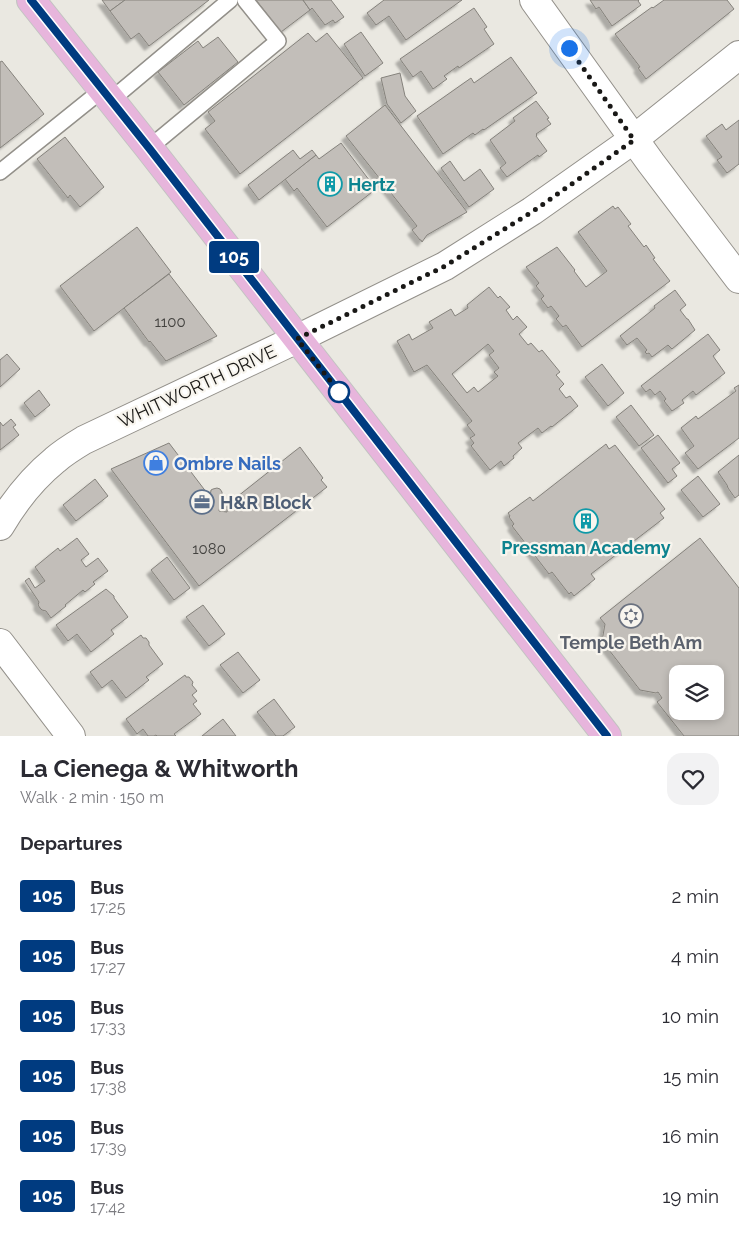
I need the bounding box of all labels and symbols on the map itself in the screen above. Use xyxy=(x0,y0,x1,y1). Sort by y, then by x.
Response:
your location xyxy=(557,36,582,61)
building icon: Hertz xyxy=(317,171,343,197)
place label: Hertz xyxy=(348,174,395,195)
line badge: 105 xyxy=(205,241,263,273)
house number: 1100 xyxy=(154,313,186,331)
street label: WHITWORTH DRIVE xyxy=(115,340,279,432)
unlabelled marker xyxy=(328,381,350,403)
shop icon: Ombre Nails xyxy=(143,450,169,476)
place label: Ombre Nails xyxy=(174,453,281,474)
office icon: H&R Block xyxy=(189,489,215,515)
place label: H&R Block xyxy=(220,492,313,513)
building icon: Pressman Academy xyxy=(573,508,599,534)
place label: Pressman Academy xyxy=(501,537,671,558)
house number: 1080 xyxy=(192,540,226,558)
synagogue icon: Temple Beth Am xyxy=(618,603,644,629)
place label: Temple Beth Am xyxy=(560,632,702,653)

